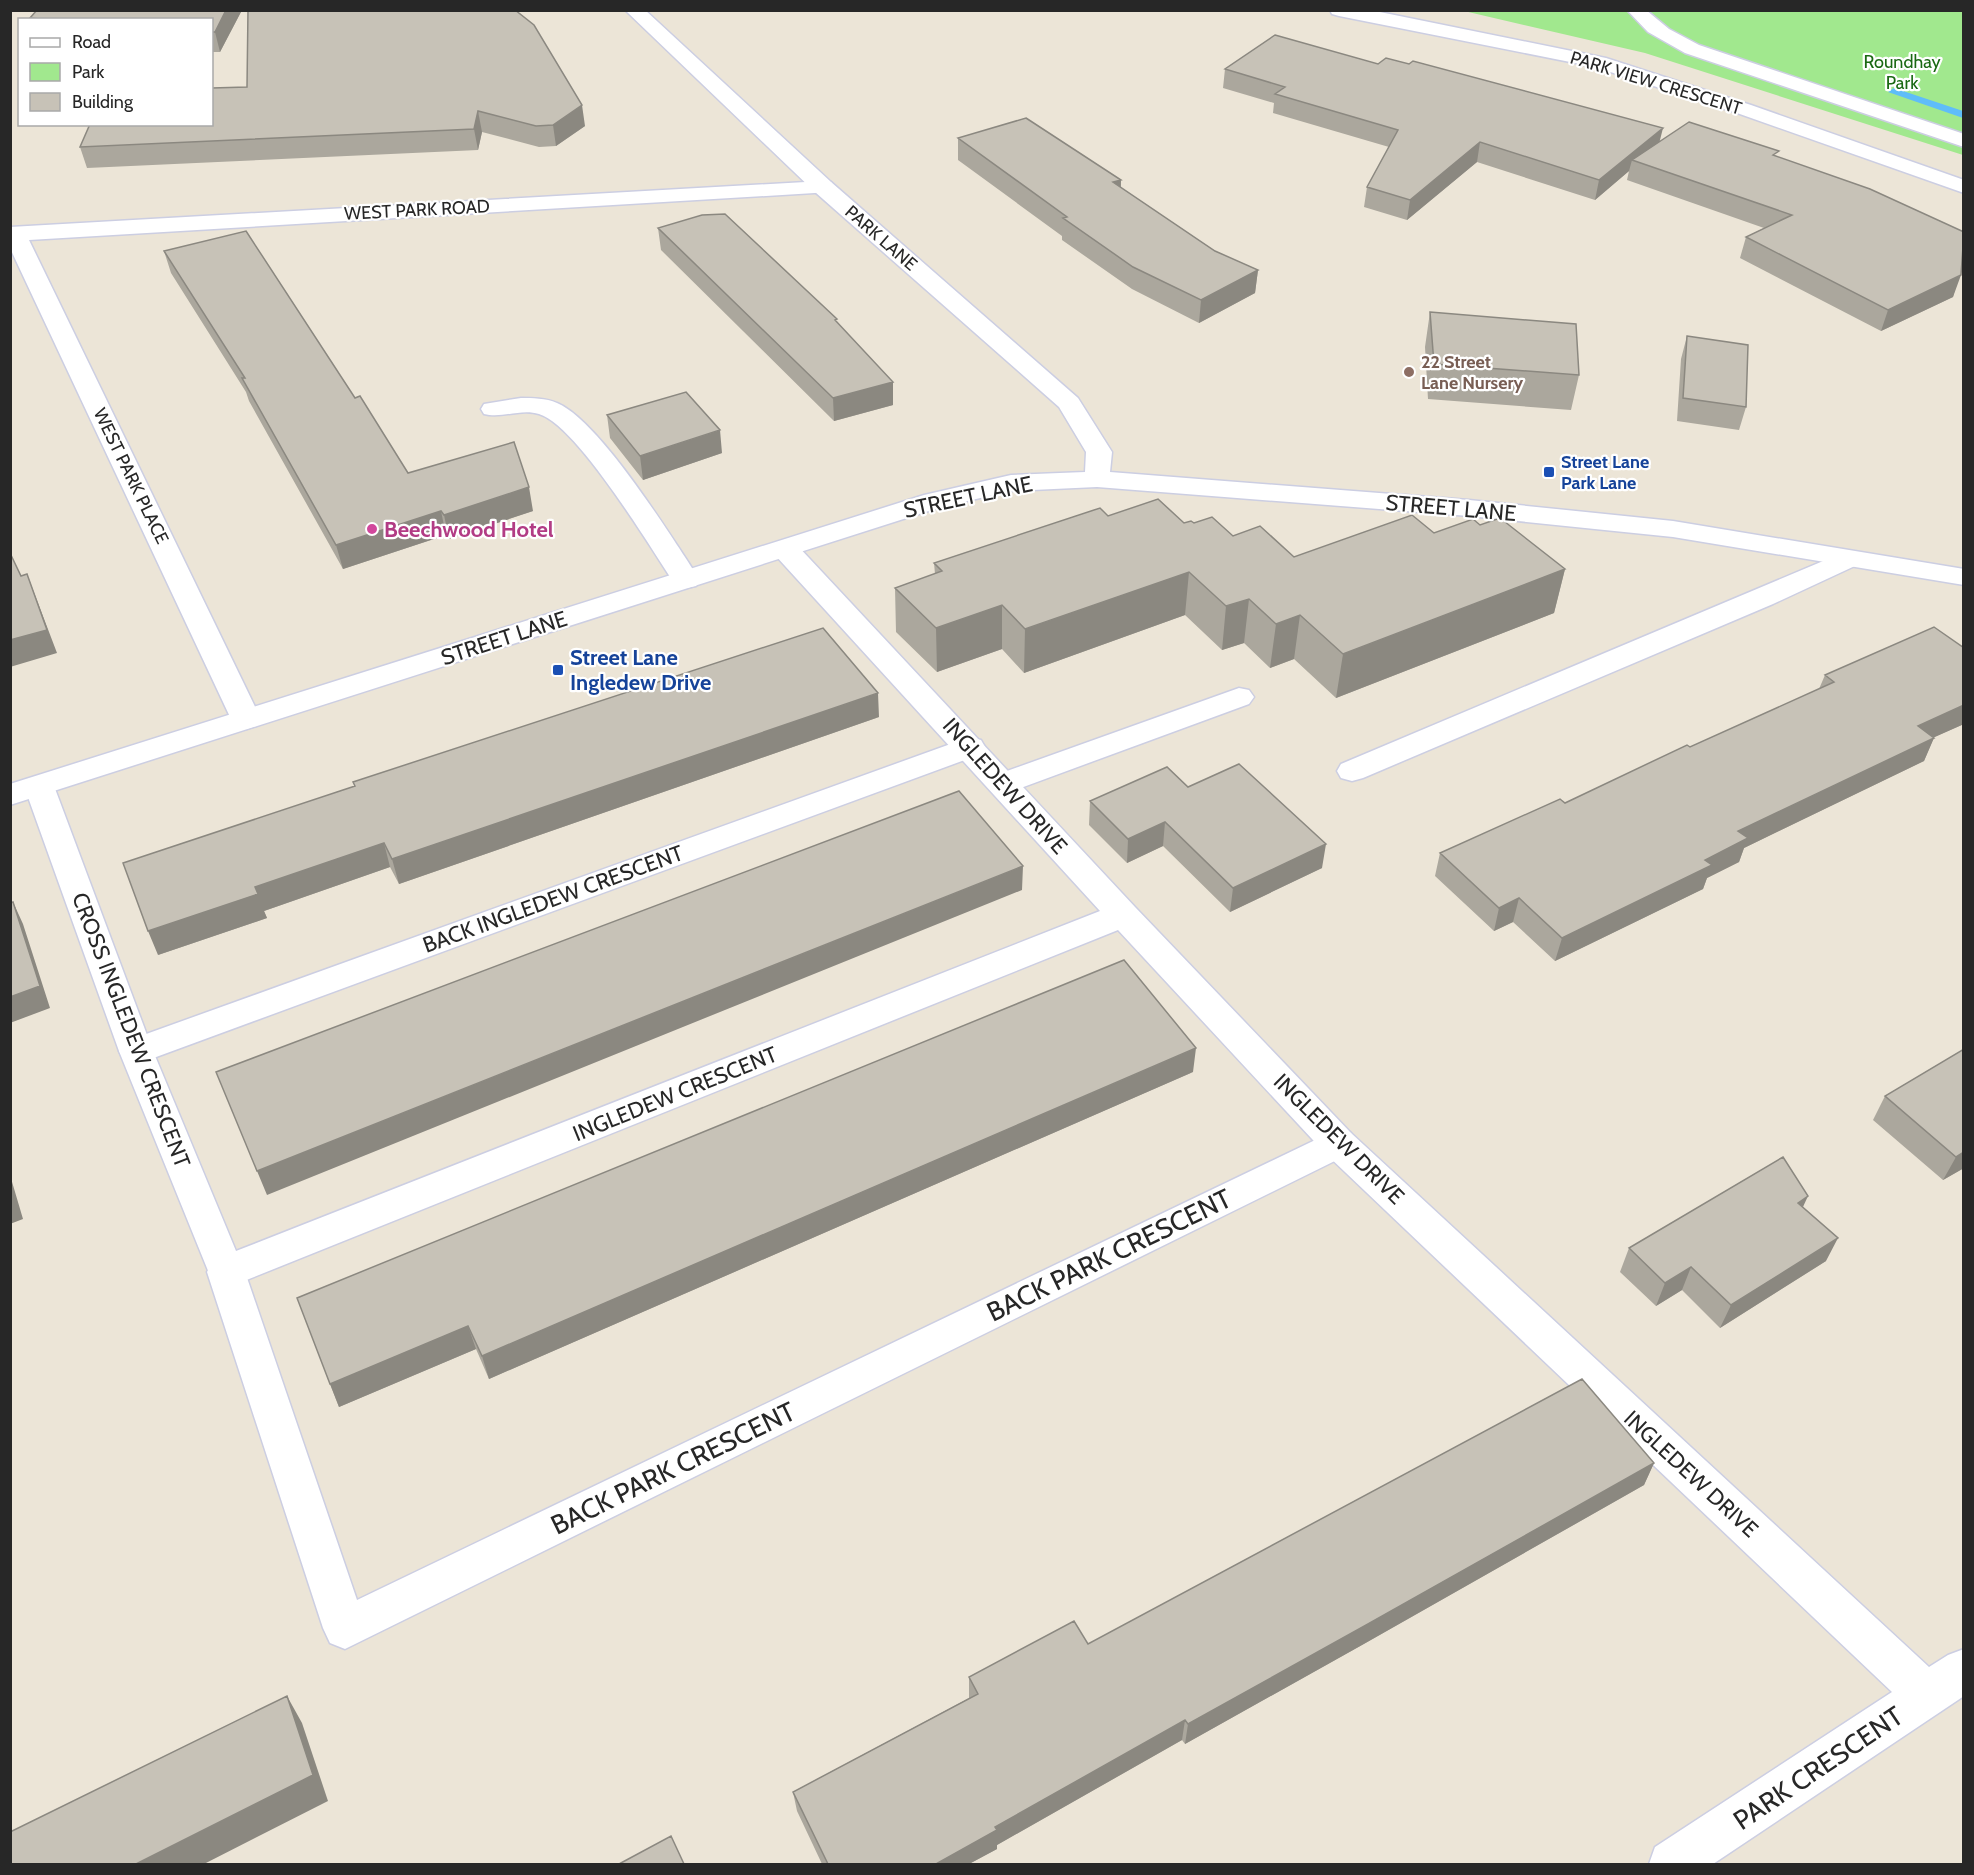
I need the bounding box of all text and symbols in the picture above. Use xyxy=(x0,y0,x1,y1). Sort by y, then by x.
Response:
legend xyxy=(18,18,213,126)
text: Road xyxy=(72,31,111,53)
street label: PARK VIEW CRESCENT xyxy=(1568,46,1745,120)
park label: Roundhay Park xyxy=(1863,51,1941,94)
text: Park xyxy=(72,61,105,83)
text: Building xyxy=(72,91,134,113)
street label: WEST PARK ROAD xyxy=(344,195,490,225)
street label: PARK LANE xyxy=(840,201,922,275)
place label: 22 Street Lane Nursery xyxy=(1421,351,1523,394)
marker: 22 Street Lane Nursery xyxy=(1402,365,1416,379)
street label: WEST PARK PLACE xyxy=(89,405,173,547)
place label: Street Lane Park Lane xyxy=(1561,451,1649,494)
marker: Street Lane Park Lane xyxy=(1542,465,1556,479)
street label: STREET LANE xyxy=(901,470,1035,524)
street label: STREET LANE xyxy=(1384,489,1518,527)
place label: Beechwood Hotel xyxy=(384,516,554,543)
marker: Beechwood Hotel xyxy=(365,522,379,536)
street label: STREET LANE xyxy=(437,605,571,671)
place label: Street Lane Ingledew Drive xyxy=(570,644,711,696)
marker: Street Lane Ingledew Drive xyxy=(551,663,565,677)
street label: INGLEDEW DRIVE xyxy=(937,712,1073,860)
street label: BACK INGLEDEW CRESCENT xyxy=(419,839,687,959)
street label: CROSS INGLEDEW CRESCENT xyxy=(66,889,196,1172)
street label: INGLEDEW CRESCENT xyxy=(569,1041,781,1147)
street label: INGLEDEW DRIVE xyxy=(1268,1068,1410,1210)
street label: BACK PARK CRESCENT xyxy=(981,1181,1237,1329)
street label: BACK PARK CRESCENT xyxy=(545,1394,801,1542)
street label: INGLEDEW DRIVE xyxy=(1618,1405,1764,1543)
street label: PARK CRESCENT xyxy=(1727,1699,1909,1837)

